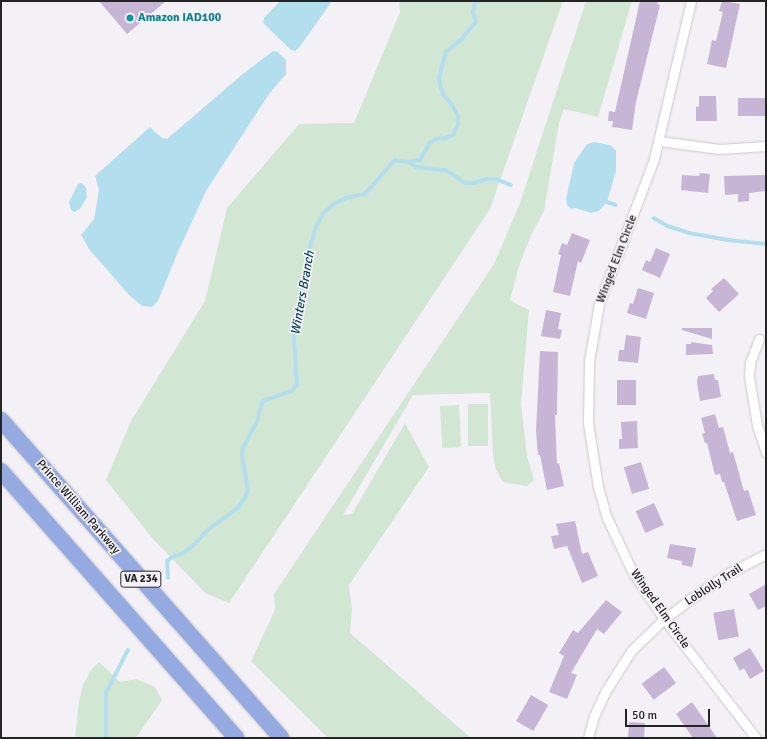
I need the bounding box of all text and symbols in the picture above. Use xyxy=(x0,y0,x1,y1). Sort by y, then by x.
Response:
place label: Amazon IAD100 xyxy=(138,11,221,25)
marker: Amazon IAD100 xyxy=(125,13,135,23)
street label: Winged Elm Circle xyxy=(594,213,640,305)
water label: Winters Branch xyxy=(288,250,318,336)
street label: Prince William Parkway xyxy=(33,457,123,557)
street label: Loblolly Trail xyxy=(683,561,745,609)
street label: Winged Elm Circle xyxy=(627,567,693,651)
road number: VA 234 xyxy=(120,570,162,588)
scale bar xyxy=(627,701,712,727)
text: 50 m xyxy=(632,708,657,723)

